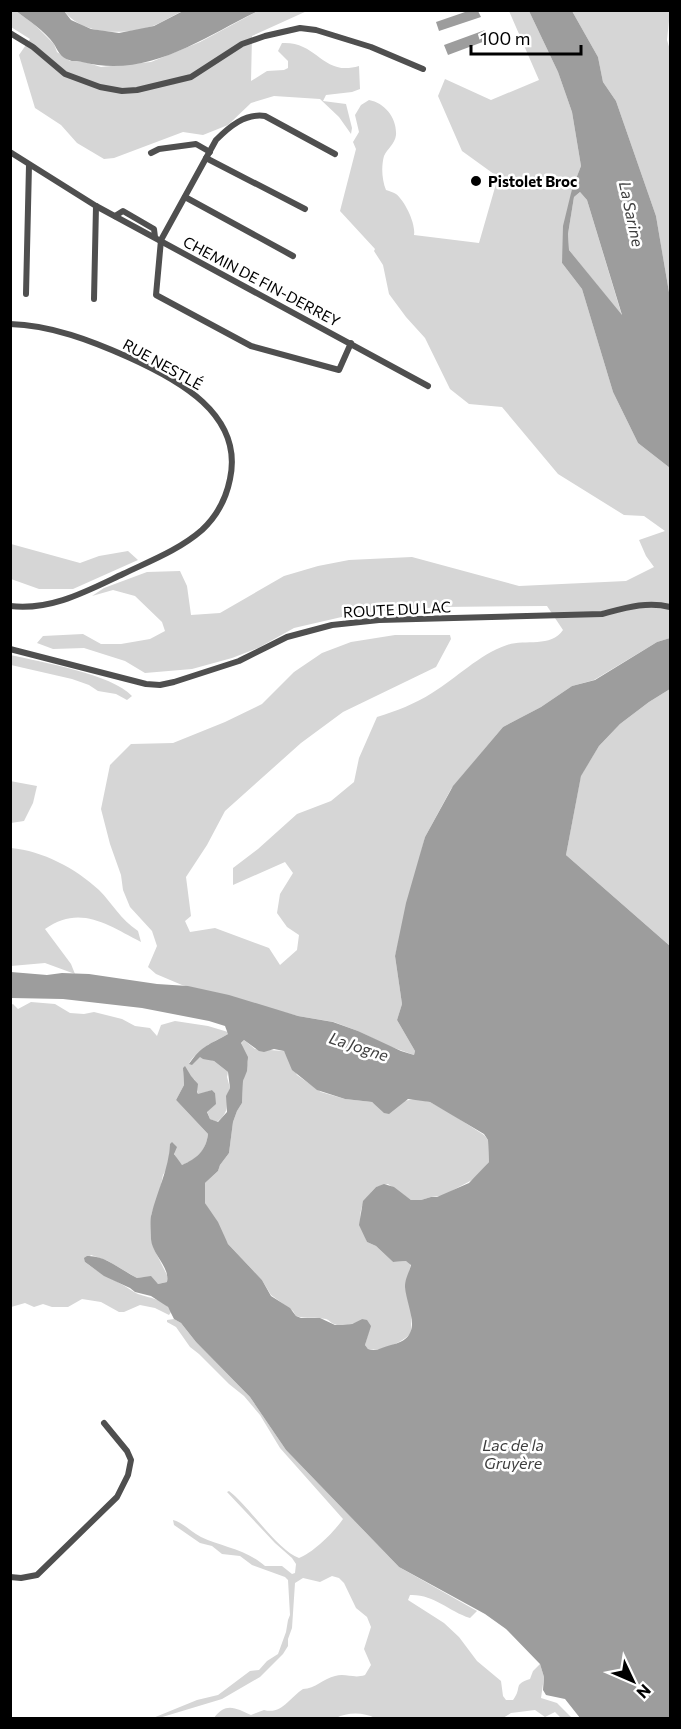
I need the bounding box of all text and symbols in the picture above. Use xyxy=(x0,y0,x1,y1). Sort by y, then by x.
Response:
scale bar xyxy=(471,18,580,56)
text: 100 m xyxy=(480,27,530,49)
place label: Pistolet Broc xyxy=(488,172,577,190)
marker: Pistolet Broc xyxy=(469,174,483,188)
water label: La Sarine xyxy=(616,180,648,249)
street label: CHEMIN DE FIN-DERREY xyxy=(180,232,344,330)
street label: RUE NESTLÉ xyxy=(120,334,207,393)
street label: ROUTE DU LAC xyxy=(343,597,451,621)
water label: La Jogne xyxy=(327,1028,392,1065)
water label: Lac de la Gruyère xyxy=(482,1435,544,1472)
north arrow xyxy=(603,1651,663,1711)
text: N xyxy=(633,1681,655,1703)

